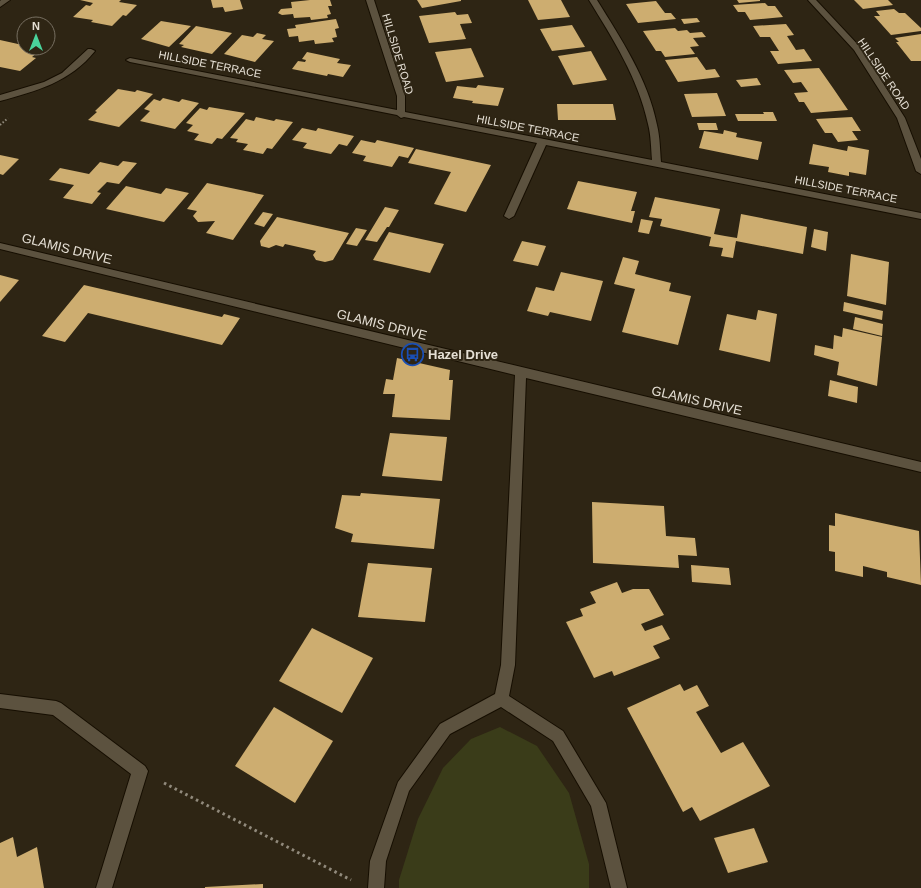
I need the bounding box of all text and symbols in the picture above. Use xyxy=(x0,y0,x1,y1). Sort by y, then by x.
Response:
street label: HILLSIDE ROAD xyxy=(380,12,416,96)
north arrow xyxy=(16,16,56,56)
text: N xyxy=(32,20,40,32)
street label: HILLSIDE ROAD xyxy=(856,36,912,112)
street label: HILLSIDE TERRACE xyxy=(158,48,262,80)
street label: HILLSIDE TERRACE xyxy=(476,112,580,144)
street label: HILLSIDE TERRACE xyxy=(794,173,898,205)
street label: GLAMIS DRIVE xyxy=(20,230,114,267)
street label: GLAMIS DRIVE xyxy=(335,306,429,343)
bus stop icon: Hazel Drive xyxy=(400,341,426,367)
place label: Hazel Drive xyxy=(428,347,498,362)
street label: GLAMIS DRIVE xyxy=(650,383,744,418)

